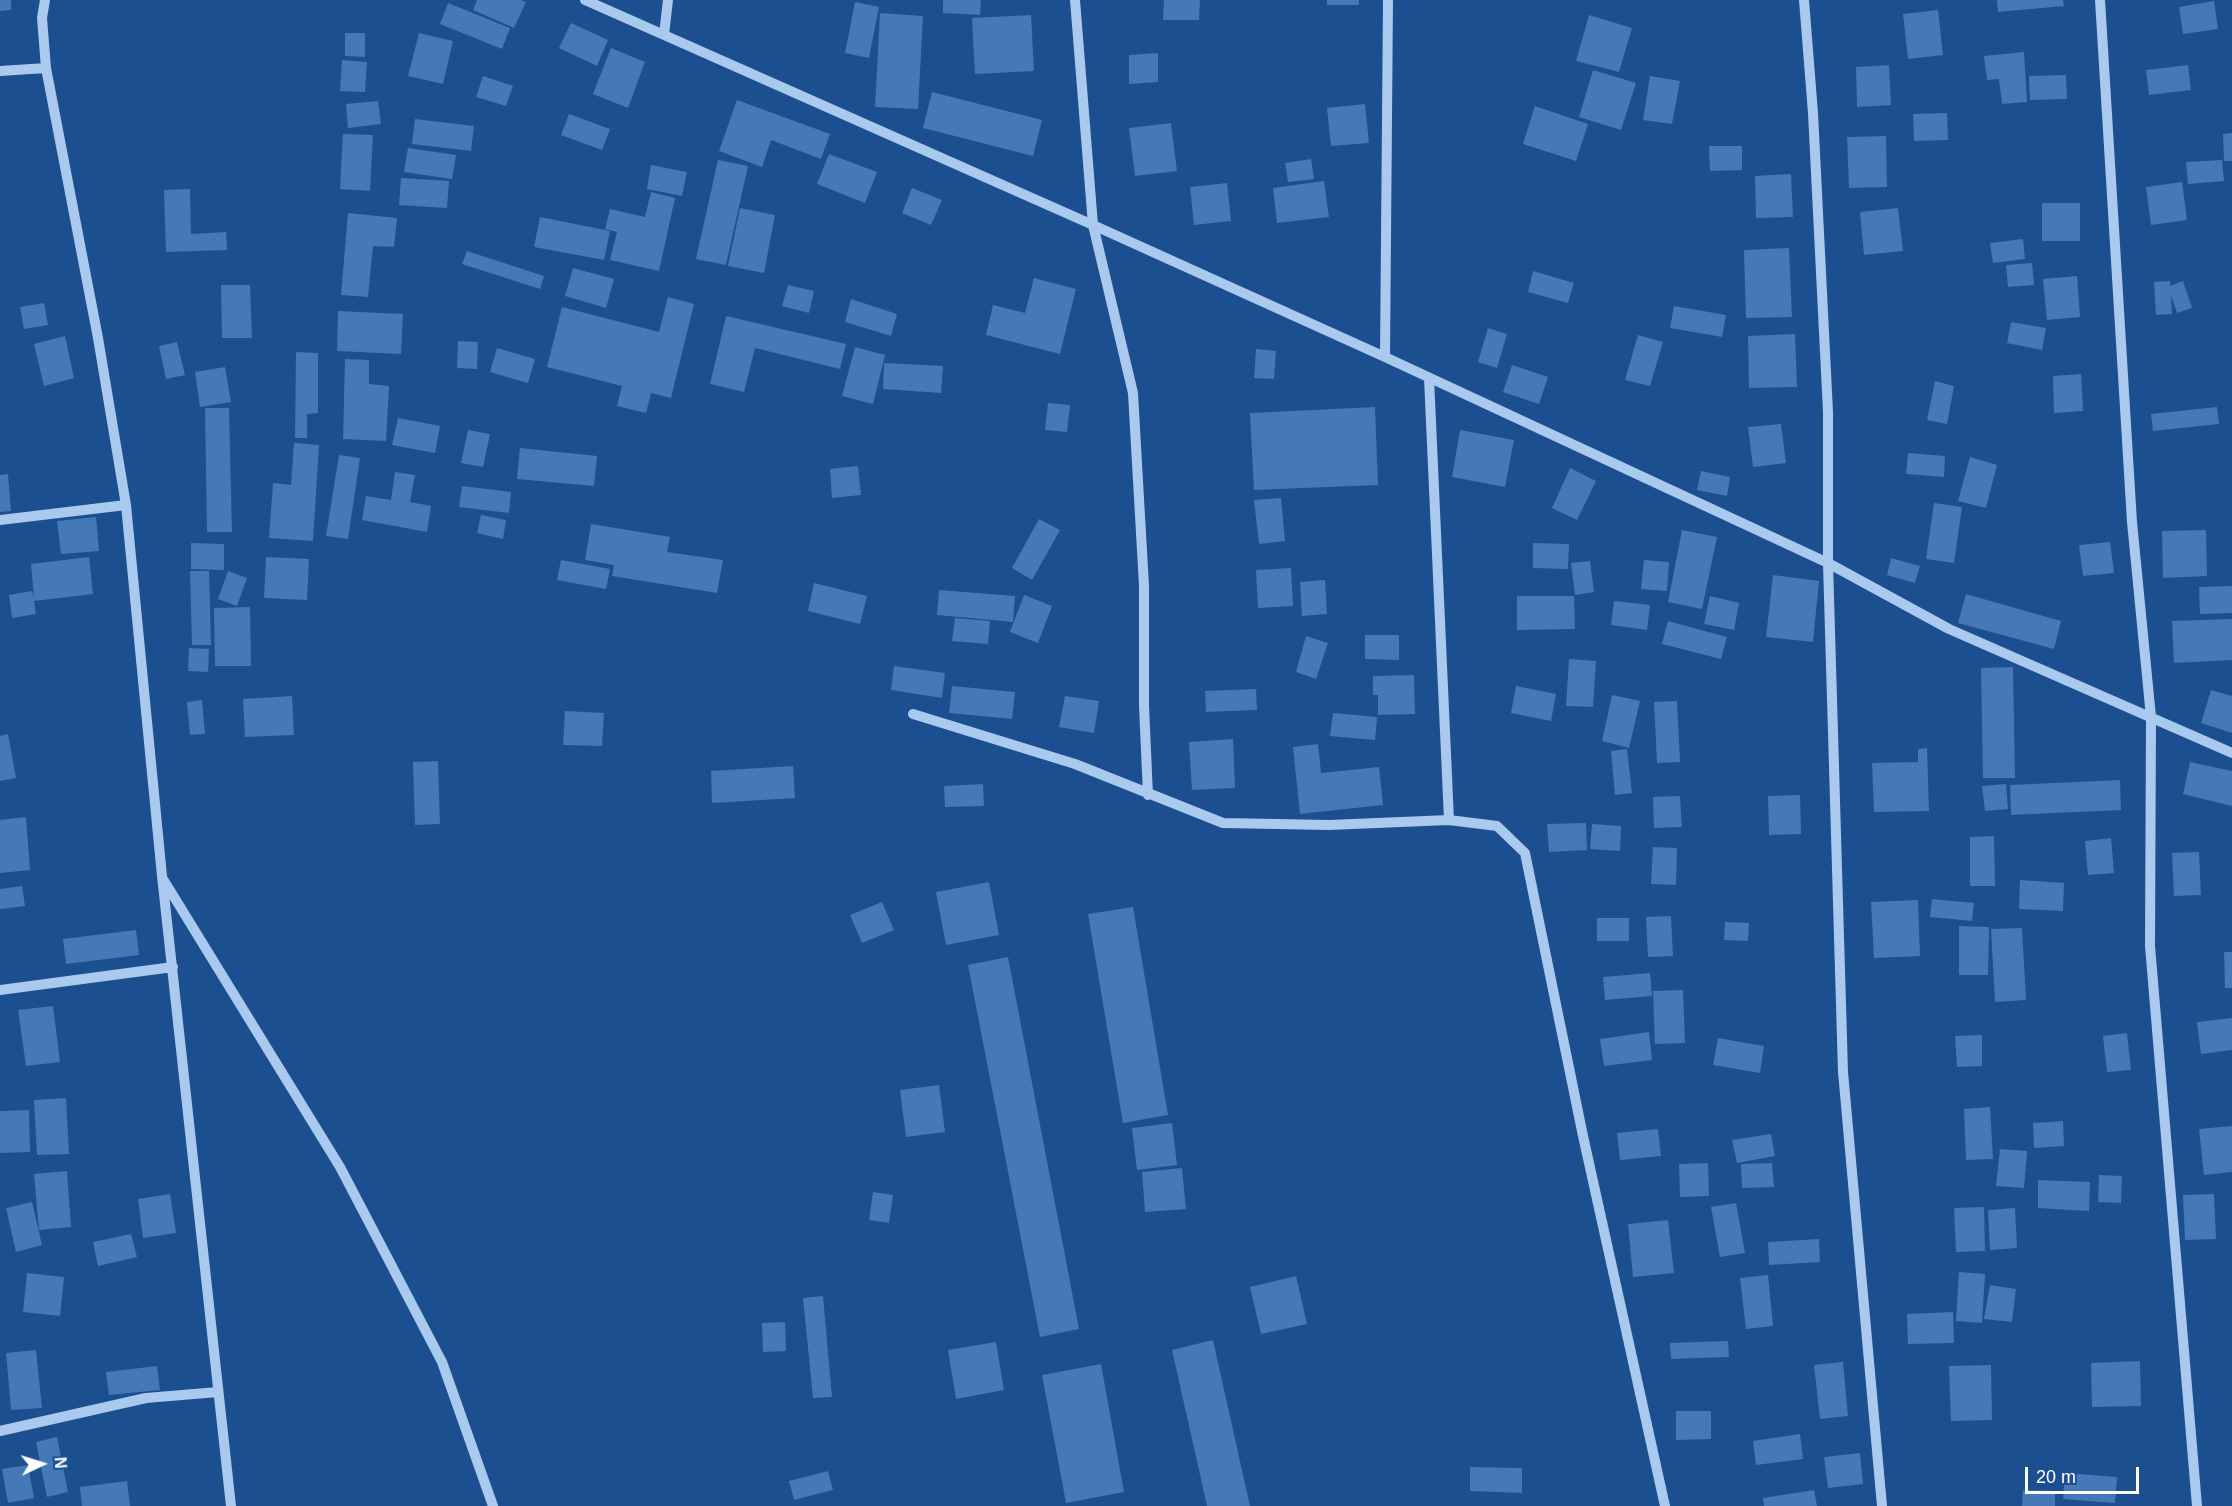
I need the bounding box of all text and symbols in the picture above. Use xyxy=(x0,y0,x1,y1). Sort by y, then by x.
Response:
north arrow xyxy=(12,1434,72,1494)
scale bar xyxy=(2028,1455,2142,1493)
text: N xyxy=(52,1456,69,1469)
text: 20 m xyxy=(2036,1467,2076,1487)

